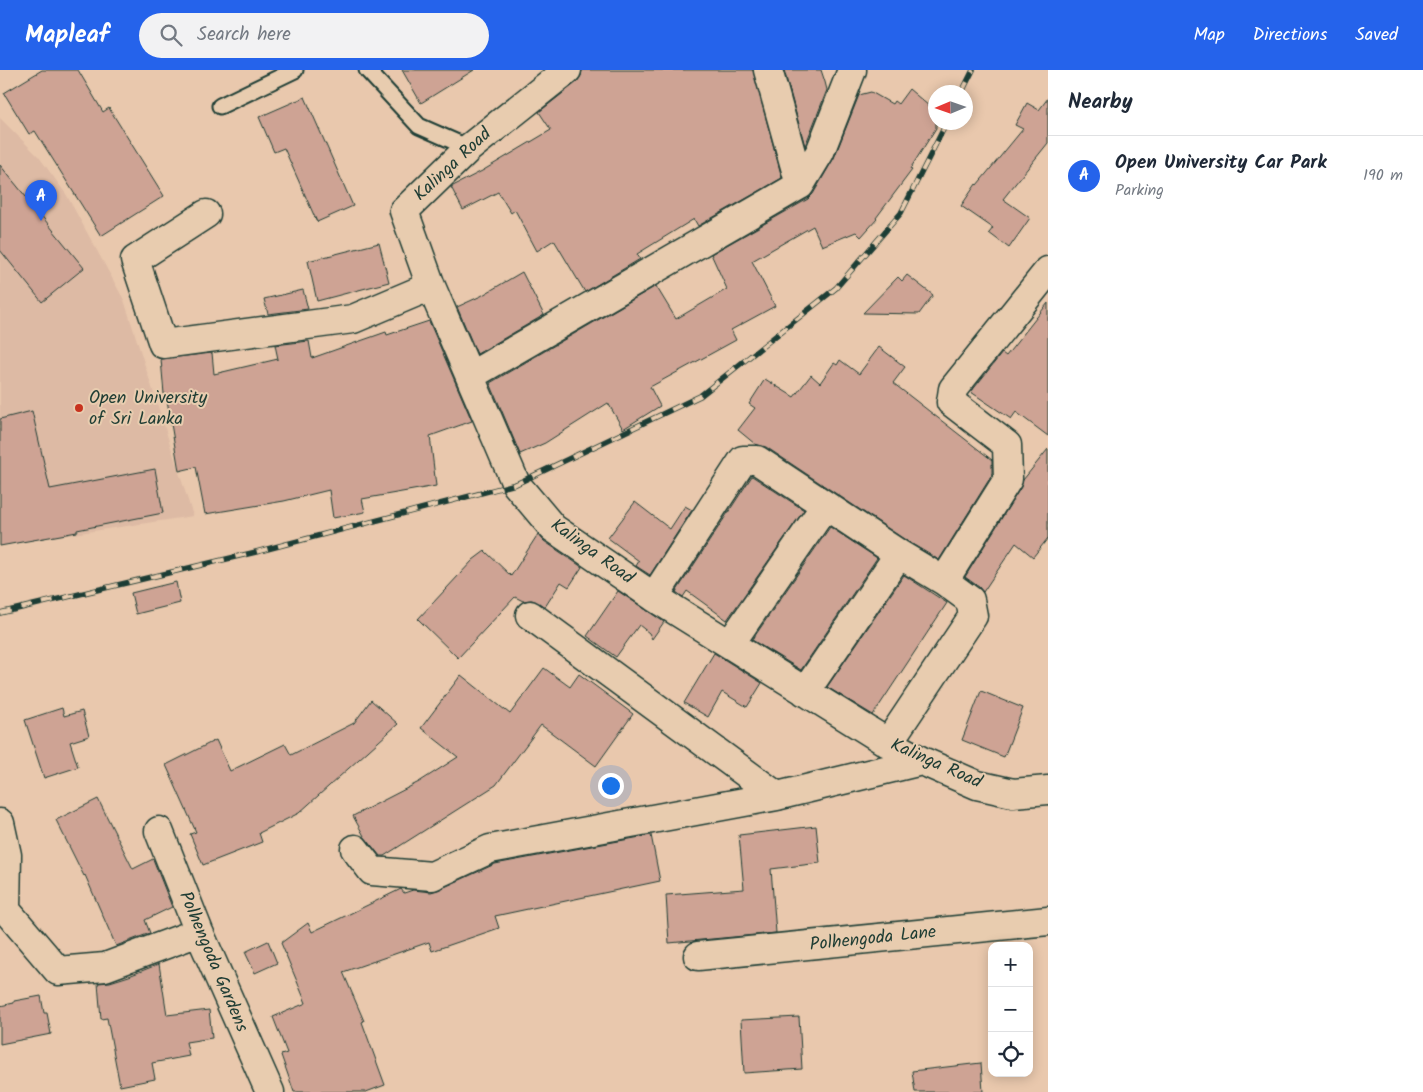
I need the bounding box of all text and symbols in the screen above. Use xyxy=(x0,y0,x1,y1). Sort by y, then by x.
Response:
search box xyxy=(139,13,489,58)
text: Mapleaf xyxy=(25,16,109,55)
text: Search here xyxy=(197,20,291,50)
icon: search xyxy=(157,21,185,49)
text: Map xyxy=(1193,21,1225,50)
text: Directions xyxy=(1253,21,1327,50)
text: Saved xyxy=(1355,21,1398,50)
north arrow xyxy=(928,85,973,130)
text: Nearby xyxy=(1068,86,1133,119)
street label: Kalinga Road xyxy=(407,120,499,209)
text: Open University Car Park xyxy=(1115,148,1327,178)
text: A xyxy=(1079,163,1089,188)
text: 190 m xyxy=(1363,163,1403,188)
text: Parking xyxy=(1115,178,1164,203)
pin: A xyxy=(25,180,57,221)
place label: Open University of Sri Lanka xyxy=(89,384,208,434)
marker: Open University of Sri Lanka xyxy=(73,402,85,414)
street label: Kalinga Road xyxy=(544,512,641,593)
street label: Kalinga Road xyxy=(885,731,987,798)
your location xyxy=(598,773,624,799)
street label: Polhengoda Gardens xyxy=(170,887,256,1037)
street label: Polhengoda Lane xyxy=(808,918,938,960)
map controls xyxy=(988,942,1033,1077)
button: + xyxy=(988,942,1033,987)
button: − xyxy=(988,987,1033,1032)
button: locate xyxy=(988,1032,1033,1077)

